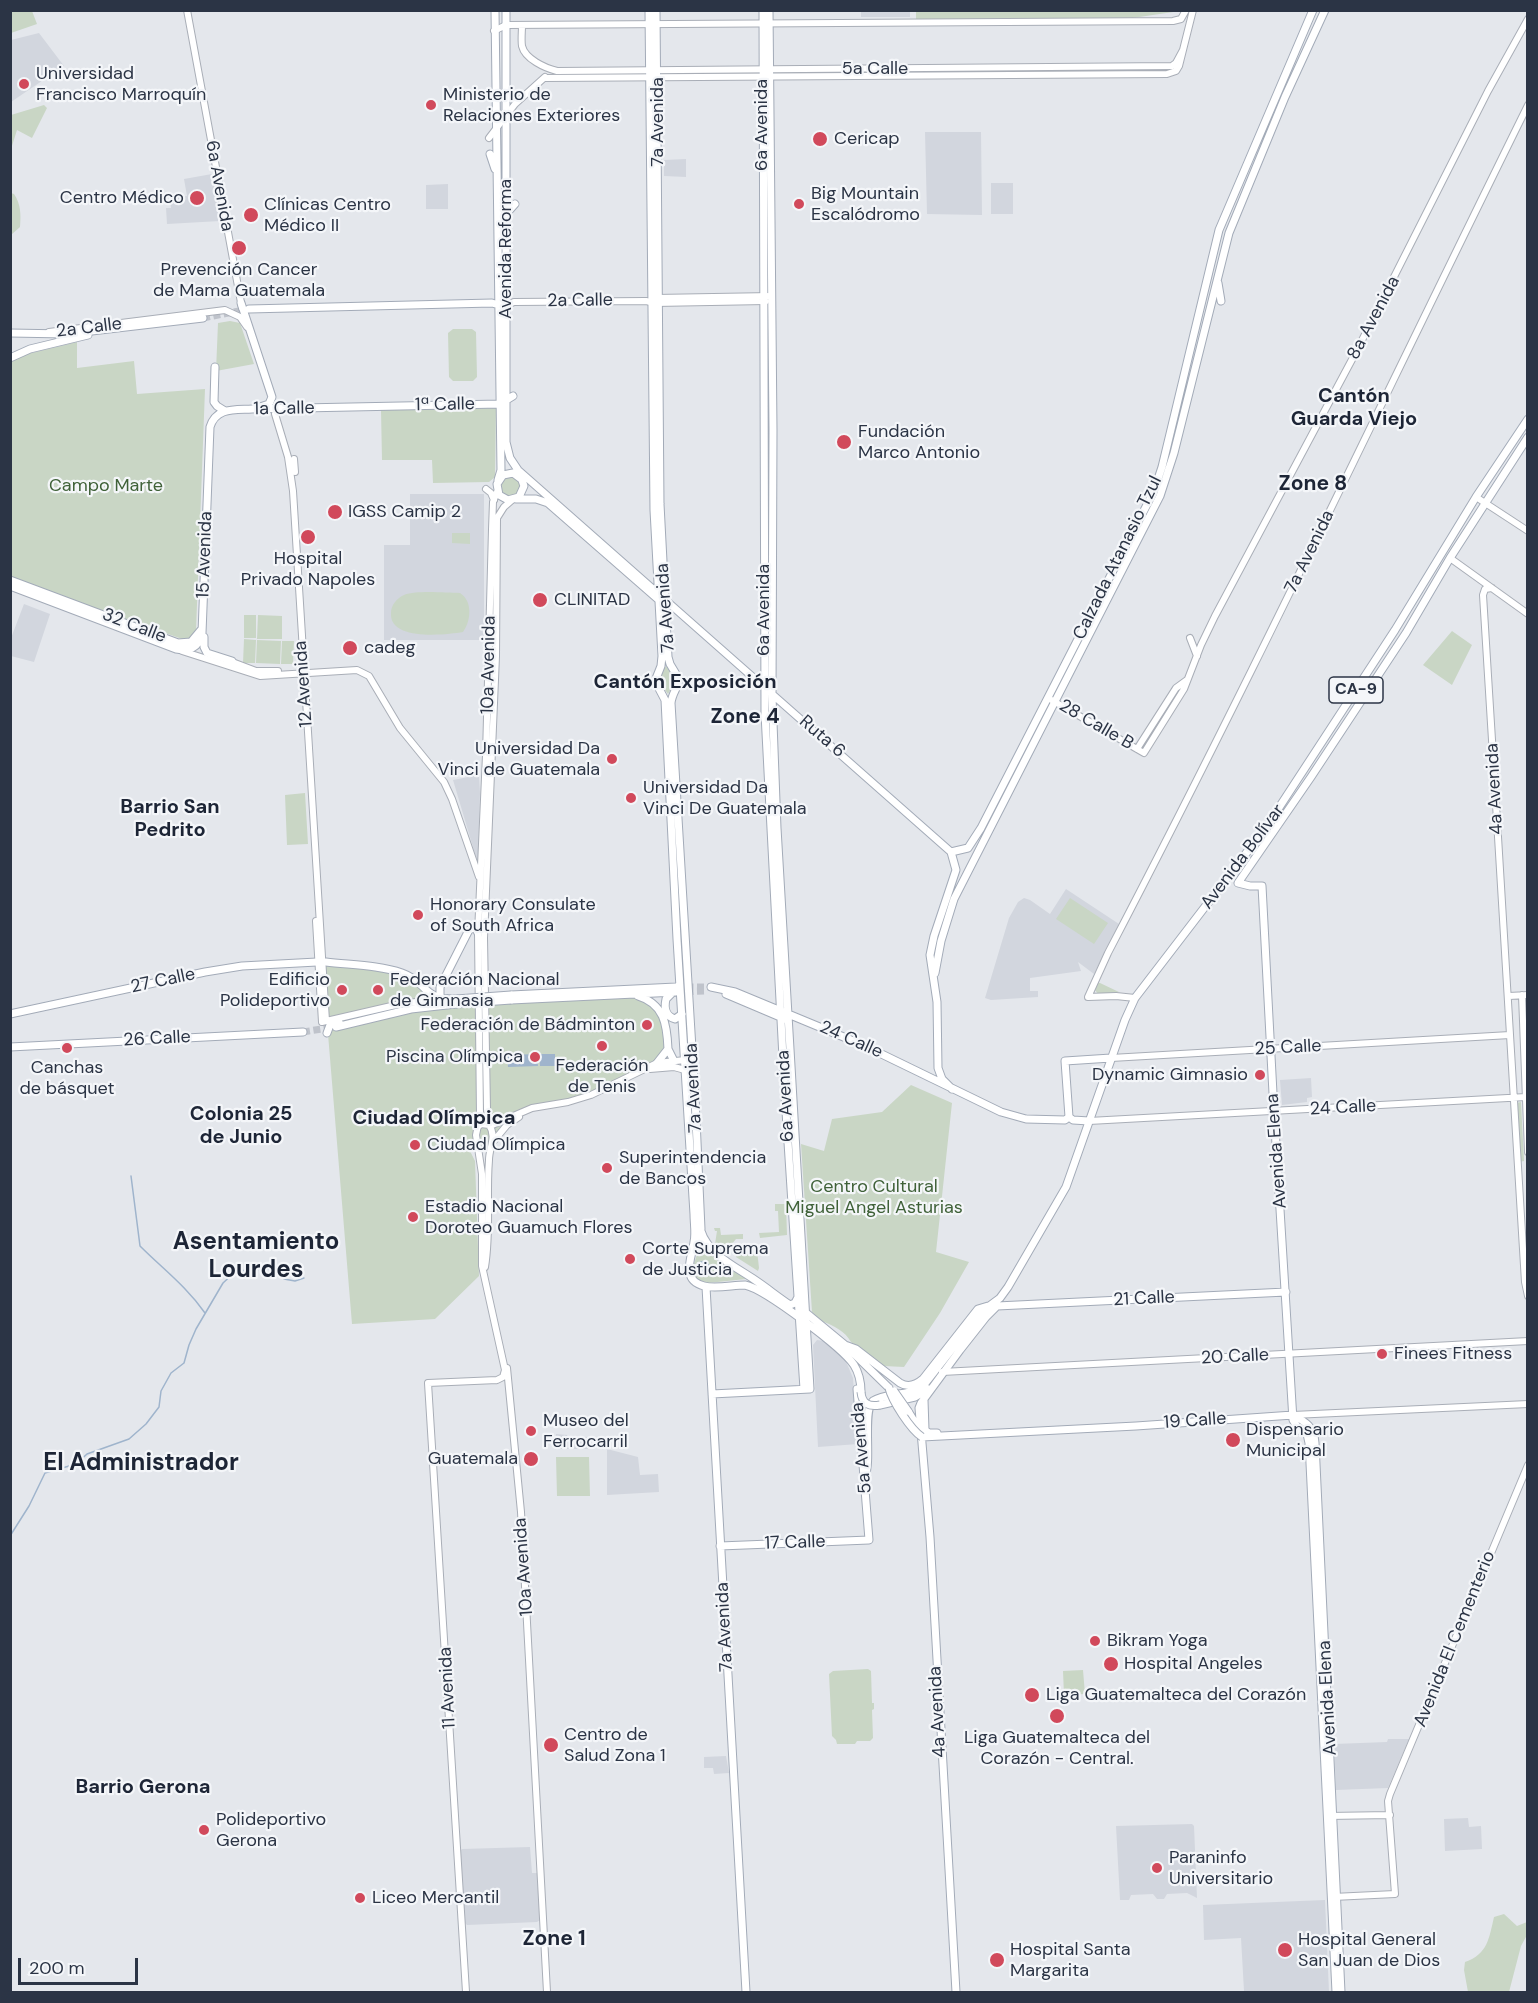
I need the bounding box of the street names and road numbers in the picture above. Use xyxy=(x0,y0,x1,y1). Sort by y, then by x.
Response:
street label: 5a Calle xyxy=(842,58,908,80)
street label: 7a Avenida xyxy=(647,77,669,167)
street label: 6a Avenida xyxy=(751,79,773,171)
street label: 6a Avenida xyxy=(200,139,238,233)
street label: Avenida Reforma xyxy=(495,179,517,319)
street label: 8a Avenida xyxy=(1343,273,1405,363)
street label: 2a Calle xyxy=(547,290,613,312)
street label: 2a Calle xyxy=(55,313,123,343)
street label: 1ª Calle xyxy=(415,394,475,416)
street label: 1a Calle xyxy=(253,398,315,420)
street label: Calzada Atanasio Tzul xyxy=(1069,473,1167,643)
street label: 7a Avenida xyxy=(1281,507,1339,597)
street label: 15 Avenida xyxy=(193,511,217,599)
street label: 7a Avenida xyxy=(652,563,680,653)
street label: 6a Avenida xyxy=(753,564,775,656)
street label: 32 Calle xyxy=(99,604,169,648)
street label: 10a Avenida xyxy=(477,616,501,714)
street label: 12 Avenida xyxy=(290,640,318,728)
road number: CA-9 xyxy=(1329,677,1383,703)
street label: 28 Calle B xyxy=(1055,695,1137,755)
street label: Ruta 6 xyxy=(795,711,849,763)
street label: 4a Avenida xyxy=(1482,743,1508,835)
street label: Avenida Bolívar xyxy=(1197,800,1289,914)
street label: 27 Calle xyxy=(129,964,197,998)
street label: 24 Calle xyxy=(816,1017,886,1063)
street label: 26 Calle xyxy=(123,1026,191,1052)
street label: 25 Calle xyxy=(1254,1035,1322,1061)
street label: 7a Avenida xyxy=(681,1043,707,1133)
street label: 6a Avenida xyxy=(773,1050,799,1142)
street label: Avenida Elena xyxy=(1262,1093,1292,1209)
street label: 24 Calle xyxy=(1309,1095,1377,1121)
street label: 21 Calle xyxy=(1113,1287,1175,1311)
street label: 20 Calle xyxy=(1200,1344,1270,1370)
street label: 5a Avenida xyxy=(847,1401,877,1495)
street label: 19 Calle xyxy=(1163,1408,1227,1434)
street label: 10a Avenida xyxy=(510,1517,538,1617)
street label: 17 Calle xyxy=(764,1531,826,1555)
street label: Avenida El Cementerio xyxy=(1410,1548,1500,1730)
street label: 7a Avenida xyxy=(712,1582,738,1672)
street label: Avenida Elena xyxy=(1314,1640,1342,1756)
street label: 11 Avenida xyxy=(435,1646,461,1730)
street label: 4a Avenida xyxy=(925,1666,951,1758)

